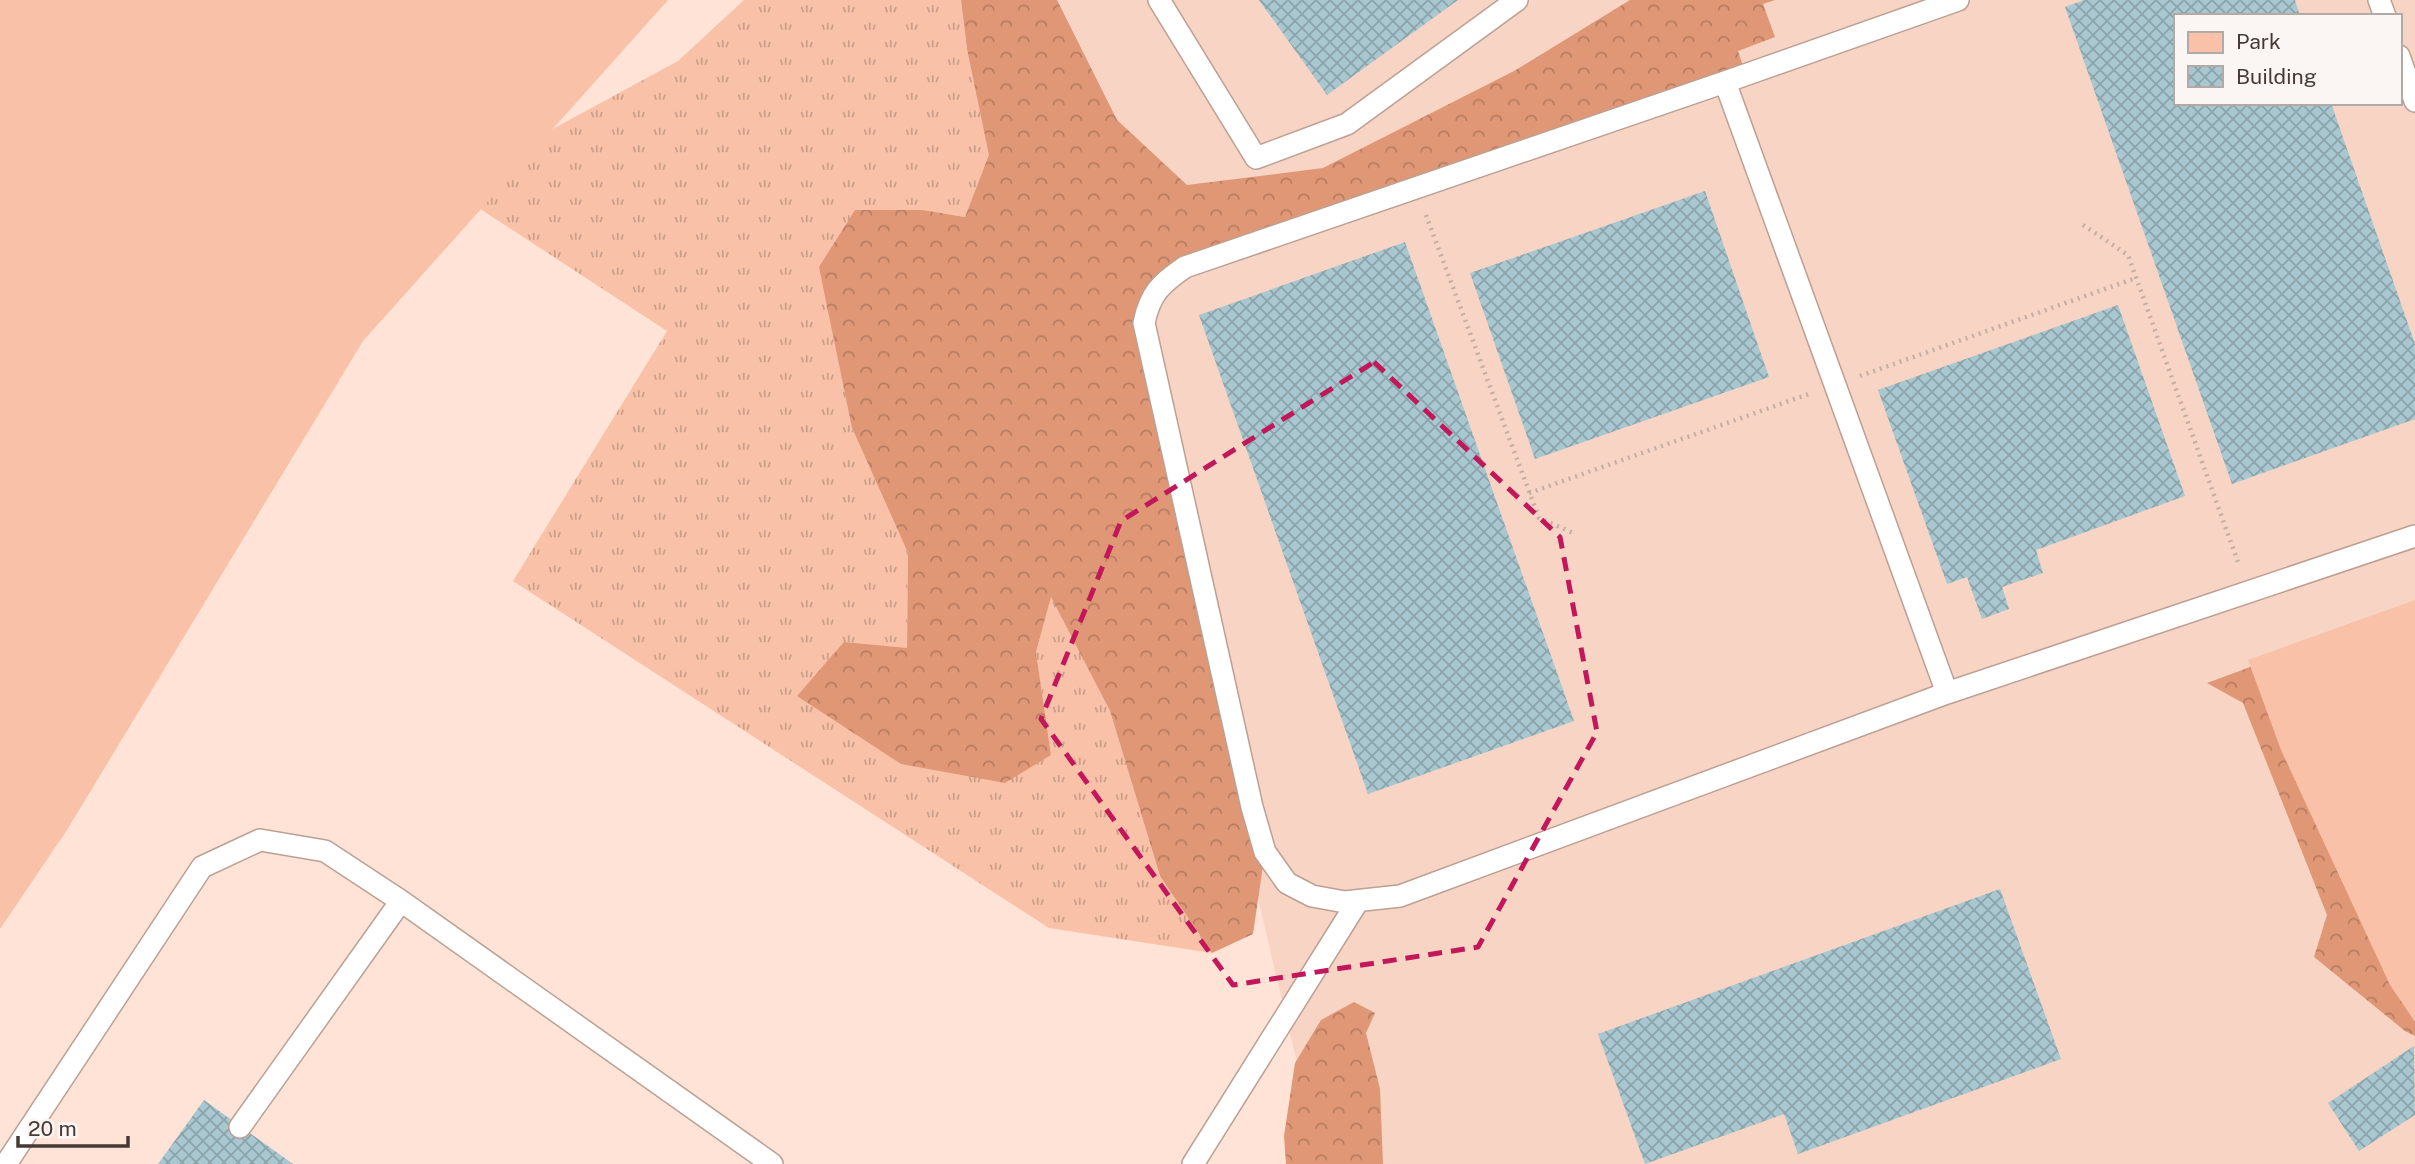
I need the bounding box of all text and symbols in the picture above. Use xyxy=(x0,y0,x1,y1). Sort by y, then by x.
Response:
legend xyxy=(2174,14,2401,105)
text: Park xyxy=(2236,29,2281,54)
text: Building xyxy=(2236,64,2317,89)
scale bar xyxy=(18,1104,128,1148)
text: 20 m xyxy=(28,1116,77,1141)

